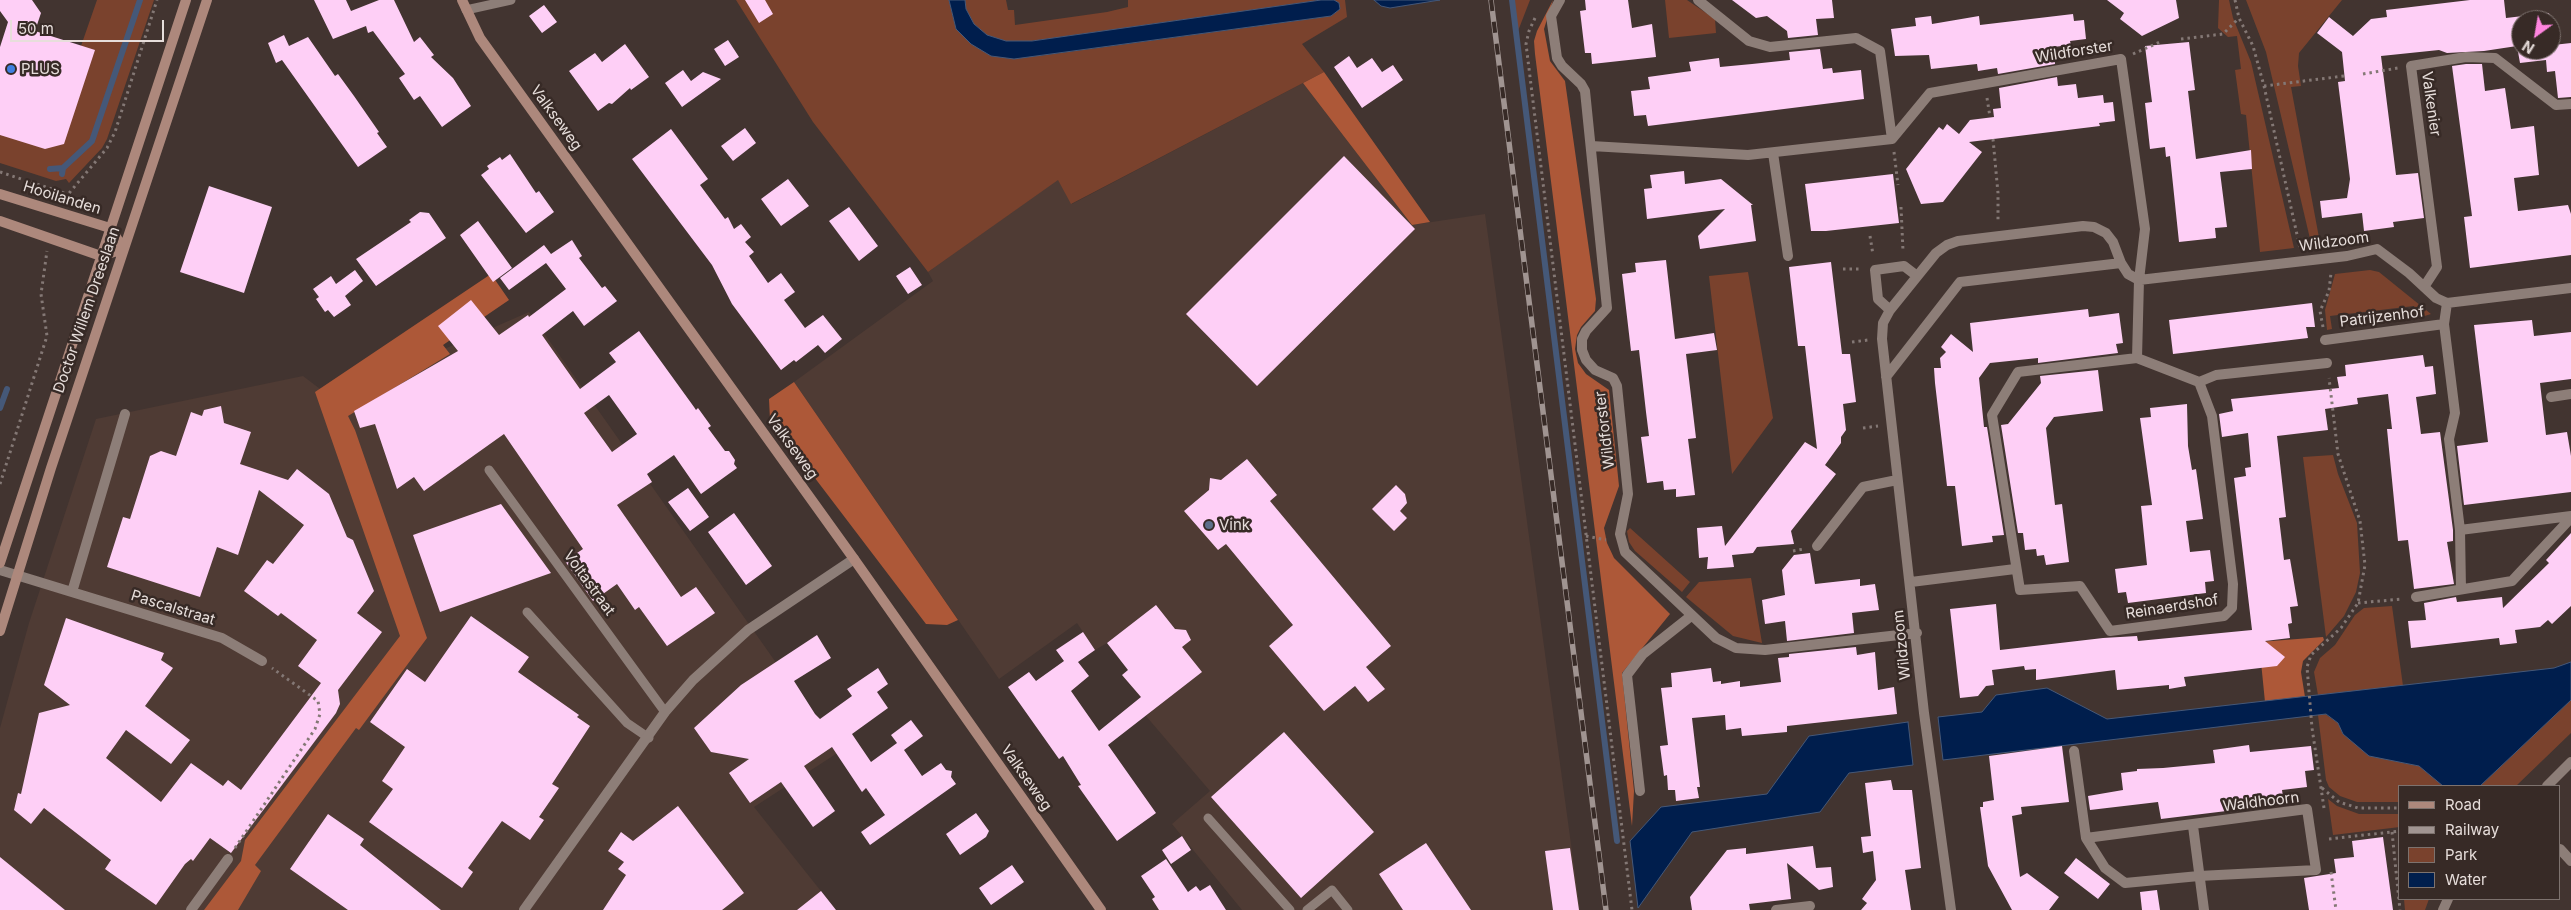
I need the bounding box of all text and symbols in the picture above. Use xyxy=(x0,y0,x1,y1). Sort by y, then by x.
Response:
scale bar xyxy=(12,10,166,42)
north arrow xyxy=(2511,10,2561,60)
text: 50 m xyxy=(18,19,54,38)
street label: Wildforster xyxy=(2034,37,2114,67)
text: N xyxy=(2519,37,2537,57)
place label: PLUS xyxy=(21,60,60,78)
marker: PLUS xyxy=(5,63,17,75)
street label: Valkenier xyxy=(2418,70,2444,138)
street label: Valkseweg xyxy=(526,82,586,154)
street label: Hooilanden xyxy=(21,178,103,218)
street label: Doctor Willem Dreeslaan xyxy=(50,224,124,396)
street label: Wildzoom xyxy=(2298,228,2370,256)
street label: Patrijzenhof xyxy=(2339,303,2425,331)
street label: Wildforster xyxy=(1591,390,1619,470)
street label: Valkseweg xyxy=(762,411,822,483)
place label: Vink xyxy=(1219,516,1250,534)
marker: Vink xyxy=(1203,519,1215,531)
street label: Voltastraat xyxy=(559,547,619,619)
street label: Pascalstraat xyxy=(129,587,217,629)
street label: Reinaerdshof xyxy=(2124,591,2220,623)
street label: Wildzoom xyxy=(1889,609,1915,681)
street label: Valkseweg xyxy=(997,742,1055,814)
legend xyxy=(2398,785,2561,900)
street label: Waldhoorn xyxy=(2222,788,2300,816)
text: Road xyxy=(2445,795,2481,814)
text: Railway xyxy=(2445,820,2499,839)
text: Park xyxy=(2445,845,2477,864)
text: Water xyxy=(2445,870,2487,889)

